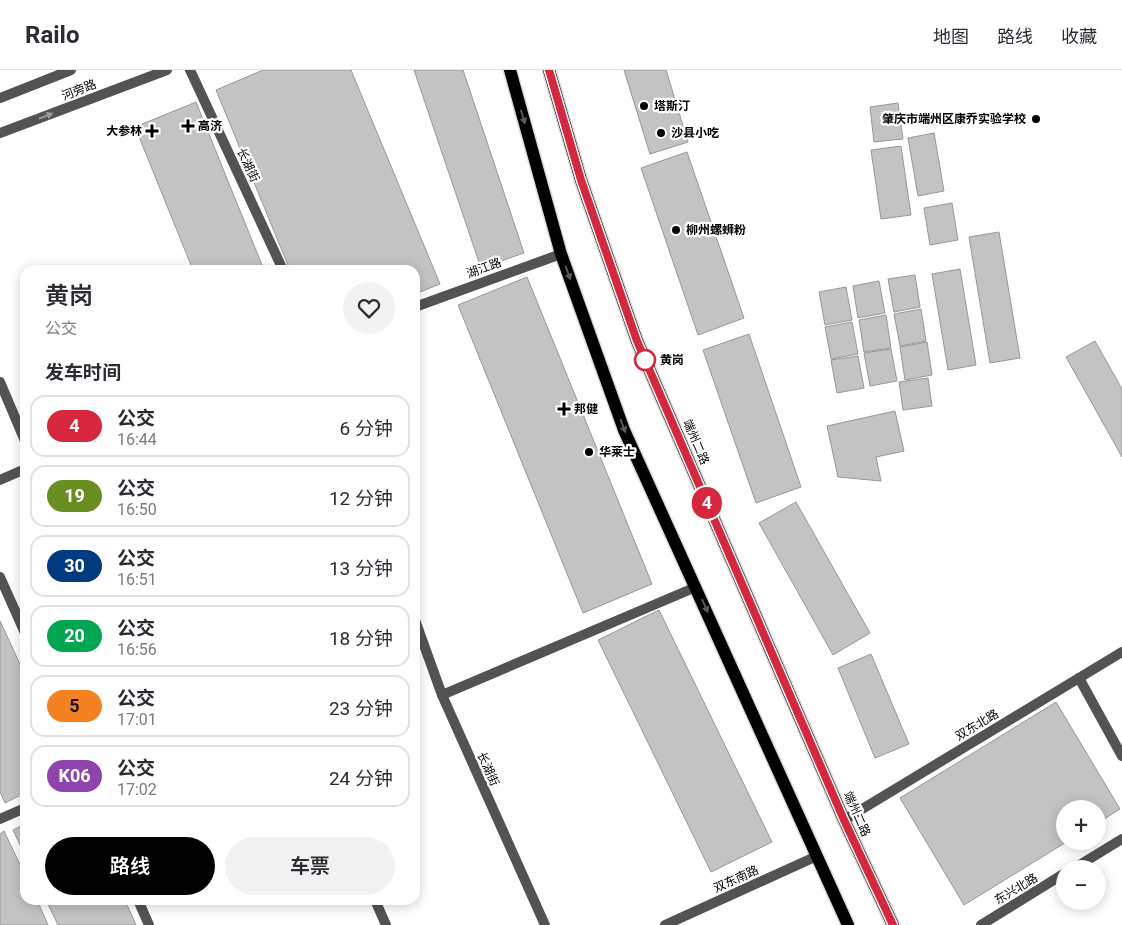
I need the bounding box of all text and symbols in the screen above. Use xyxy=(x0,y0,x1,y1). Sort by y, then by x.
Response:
text: Railo xyxy=(25,21,79,49)
text: 地图 xyxy=(933,26,969,47)
text: 路线 xyxy=(997,26,1033,47)
text: 收藏 xyxy=(1061,26,1097,47)
street label: 河旁路 xyxy=(60,77,98,103)
place label: 塔斯汀 xyxy=(654,99,690,113)
marker: 塔斯汀 xyxy=(638,100,650,112)
one-way arrow xyxy=(519,109,527,125)
one-way arrow xyxy=(38,112,53,119)
place label: 肇庆市端州区康乔实验学校 xyxy=(882,112,1026,126)
marker: 肇庆市端州区康乔实验学校 xyxy=(1030,113,1042,125)
place label: 高济 xyxy=(198,119,223,133)
marker: 高济 xyxy=(182,120,194,132)
place label: 大参林 xyxy=(106,124,142,138)
marker: 大参林 xyxy=(146,125,158,137)
place label: 沙县小吃 xyxy=(671,126,719,140)
marker: 沙县小吃 xyxy=(655,127,667,139)
street label: 长湖街 xyxy=(234,146,262,184)
place label: 柳州螺蛳粉 xyxy=(686,223,746,237)
marker: 柳州螺蛳粉 xyxy=(670,224,682,236)
street label: 湖江路 xyxy=(465,255,503,281)
one-way arrow xyxy=(564,266,572,281)
text: 黄岗 xyxy=(45,282,93,310)
button: heart xyxy=(343,282,395,334)
text: 公交 xyxy=(45,319,77,338)
marker: 黄岗 xyxy=(634,349,656,371)
place label: 黄岗 xyxy=(660,353,684,367)
text: 发车时间 xyxy=(45,361,121,384)
place label: 邦健 xyxy=(574,402,598,416)
marker: 邦健 xyxy=(558,403,570,415)
text: 公交 xyxy=(117,407,155,430)
text: 4 xyxy=(69,415,80,436)
text: 6 分钟 xyxy=(340,417,393,440)
street label: 端州二路 xyxy=(680,417,712,467)
one-way arrow xyxy=(619,419,627,434)
text: 16:44 xyxy=(117,430,157,449)
place label: 华莱士 xyxy=(599,445,635,459)
marker: 华莱士 xyxy=(583,446,595,458)
text: 公交 xyxy=(117,477,155,500)
text: 19 xyxy=(64,485,85,506)
text: 12 分钟 xyxy=(329,487,393,510)
line badge: 4 xyxy=(691,487,723,519)
text: 4 xyxy=(702,492,712,513)
text: 16:50 xyxy=(117,500,157,519)
text: 公交 xyxy=(117,547,155,570)
text: 30 xyxy=(64,555,85,576)
text: 13 分钟 xyxy=(329,557,393,580)
text: 16:51 xyxy=(117,570,157,589)
one-way arrow xyxy=(701,599,709,613)
text: 公交 xyxy=(117,617,155,640)
text: 20 xyxy=(64,625,85,646)
text: 18 分钟 xyxy=(329,627,393,650)
text: 16:56 xyxy=(117,640,157,659)
text: 公交 xyxy=(117,687,155,710)
text: 5 xyxy=(69,695,80,716)
text: 23 分钟 xyxy=(329,697,393,720)
street label: 双东北路 xyxy=(953,707,1001,743)
text: 17:01 xyxy=(117,710,157,729)
street label: 长湖街 xyxy=(474,750,502,788)
text: 公交 xyxy=(117,757,155,780)
text: K06 xyxy=(58,765,91,786)
text: 24 分钟 xyxy=(329,767,393,790)
text: 17:02 xyxy=(117,780,157,799)
street label: 端州二路 xyxy=(841,789,873,839)
map controls xyxy=(1056,800,1106,910)
button: + xyxy=(1056,800,1106,850)
button: 路线 xyxy=(45,837,215,895)
button: 车票 xyxy=(225,837,395,895)
button: − xyxy=(1056,860,1106,910)
street label: 双东南路 xyxy=(711,863,761,895)
street label: 东兴北路 xyxy=(992,871,1040,907)

